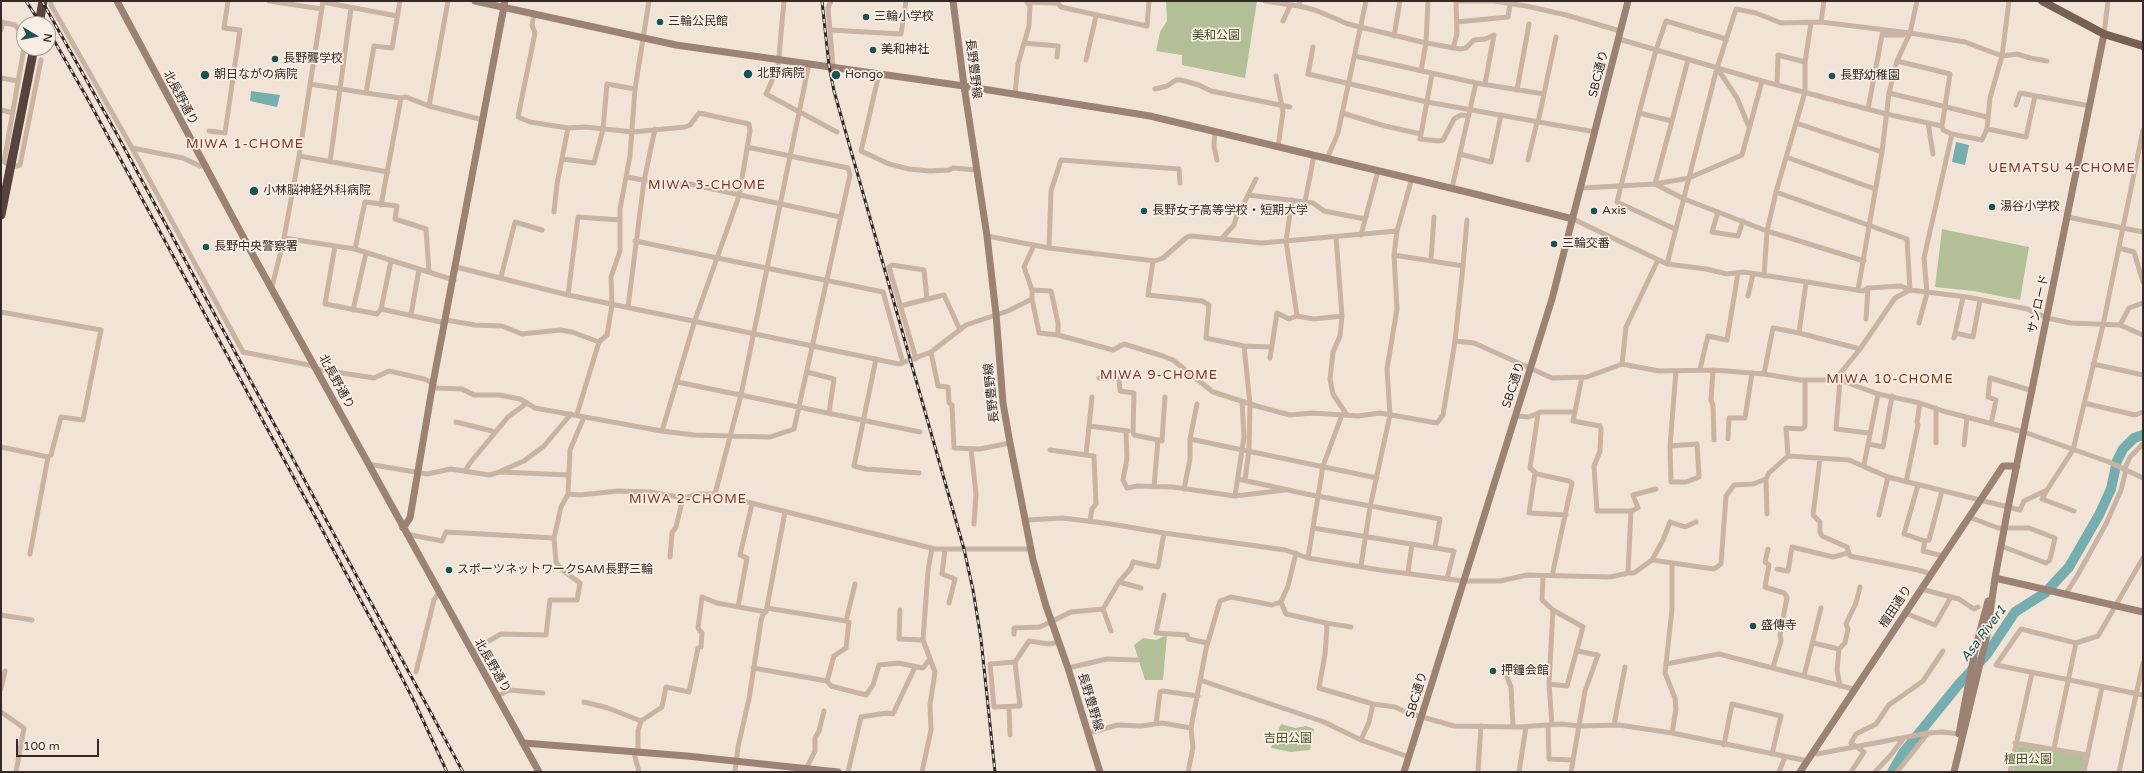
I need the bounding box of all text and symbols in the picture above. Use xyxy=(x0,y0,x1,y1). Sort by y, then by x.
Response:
place label: 三輪小学校 xyxy=(874,10,934,24)
marker: 三輪小学校 xyxy=(861,12,871,22)
place label: 三輪公民館 xyxy=(668,15,728,29)
north arrow xyxy=(16,16,56,56)
marker: 三輪公民館 xyxy=(655,17,665,27)
park label: 美和公園 xyxy=(1192,29,1240,43)
text: N xyxy=(40,33,54,43)
street label: 長野豊野線 xyxy=(962,38,984,100)
place label: 美和神社 xyxy=(881,43,929,57)
marker: 美和神社 xyxy=(868,45,878,55)
street label: SBC通り xyxy=(1586,49,1612,99)
place label: 長野聾学校 xyxy=(283,52,343,66)
marker: 長野聾学校 xyxy=(270,54,280,64)
place label: 北野病院 xyxy=(757,67,805,81)
street label: 北長野通り xyxy=(160,68,200,128)
place label: 朝日ながの病院 xyxy=(214,68,298,82)
marker: 北野病院 xyxy=(742,68,754,80)
place label: Hongo xyxy=(845,68,883,82)
marker: 朝日ながの病院 xyxy=(199,69,211,81)
marker: Hongo xyxy=(830,69,842,81)
place label: 長野幼稚園 xyxy=(1840,69,1900,83)
marker: 長野幼稚園 xyxy=(1827,71,1837,81)
district label: MIWA 1-CHOME xyxy=(186,137,304,153)
district label: UEMATSU 4-CHOME xyxy=(1988,161,2136,177)
district label: MIWA 3-CHOME xyxy=(648,178,766,194)
place label: 小林脳神経外科病院 xyxy=(263,184,371,198)
marker: 小林脳神経外科病院 xyxy=(248,185,260,197)
place label: 湯谷小学校 xyxy=(2000,200,2060,214)
marker: 湯谷小学校 xyxy=(1987,202,1997,212)
place label: 長野女子高等学校・短期大学 xyxy=(1152,204,1308,218)
place label: Axis xyxy=(1602,204,1626,218)
marker: 長野女子高等学校・短期大学 xyxy=(1139,206,1149,216)
marker: Axis xyxy=(1589,206,1599,216)
place label: 三輪交番 xyxy=(1562,237,1610,251)
marker: 三輪交番 xyxy=(1549,239,1559,249)
place label: 長野中央警察署 xyxy=(214,240,298,254)
marker: 長野中央警察署 xyxy=(201,242,211,252)
street label: サンロード xyxy=(2026,273,2052,335)
street label: 北長野通り xyxy=(315,352,357,412)
street label: SBC通り xyxy=(1500,360,1528,410)
street label: 長野豊野線 xyxy=(982,362,1002,424)
district label: MIWA 9-CHOME xyxy=(1100,368,1218,384)
district label: MIWA 10-CHOME xyxy=(1826,372,1954,388)
district label: MIWA 2-CHOME xyxy=(629,492,747,508)
place label: スポーツネットワークSAM長野三輪 xyxy=(457,563,653,577)
marker: スポーツネットワークSAM長野三輪 xyxy=(444,565,454,575)
street label: 檀田通り xyxy=(1877,583,1915,631)
water label: Asa River1 xyxy=(1958,603,2010,665)
place label: 盛傳寺 xyxy=(1761,619,1797,633)
marker: 盛傳寺 xyxy=(1748,621,1758,631)
street label: 北長野通り xyxy=(471,636,513,696)
place label: 押鐘会館 xyxy=(1501,664,1549,678)
marker: 押鐘会館 xyxy=(1488,666,1498,676)
street label: SBC通り xyxy=(1403,670,1431,720)
street label: 長野豊野線 xyxy=(1074,671,1106,733)
scale bar xyxy=(18,731,101,757)
park label: 吉田公園 xyxy=(1264,732,1312,746)
text: 100 m xyxy=(23,739,60,753)
park label: 檀田公園 xyxy=(2004,753,2052,767)

